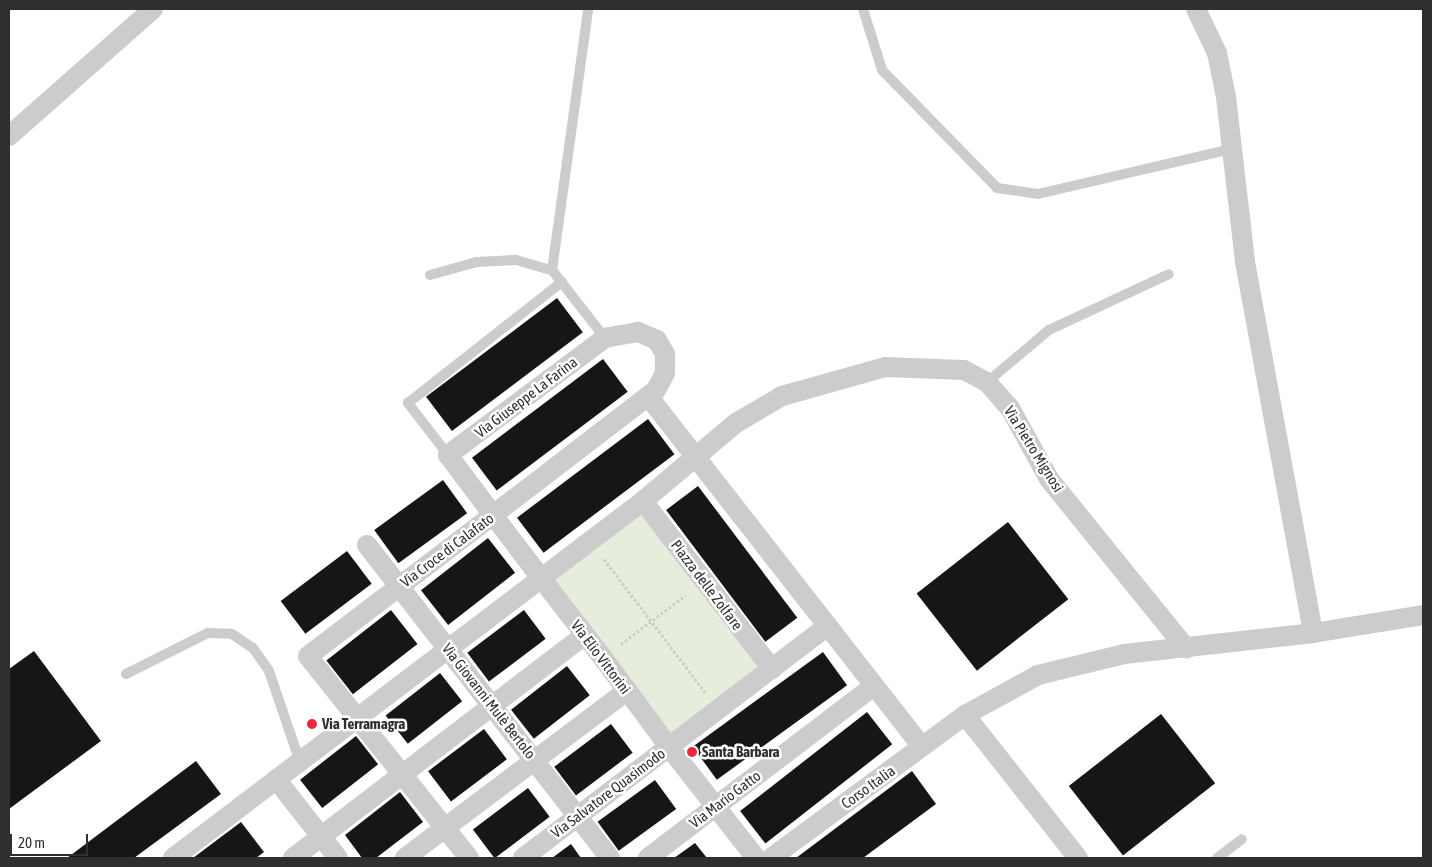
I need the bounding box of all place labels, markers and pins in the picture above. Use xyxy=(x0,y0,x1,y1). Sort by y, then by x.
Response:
place label: Via Terramagra xyxy=(322,715,405,733)
marker: Via Terramagra xyxy=(306,718,318,730)
place label: Santa Barbara xyxy=(702,743,780,761)
marker: Santa Barbara xyxy=(686,746,698,758)

